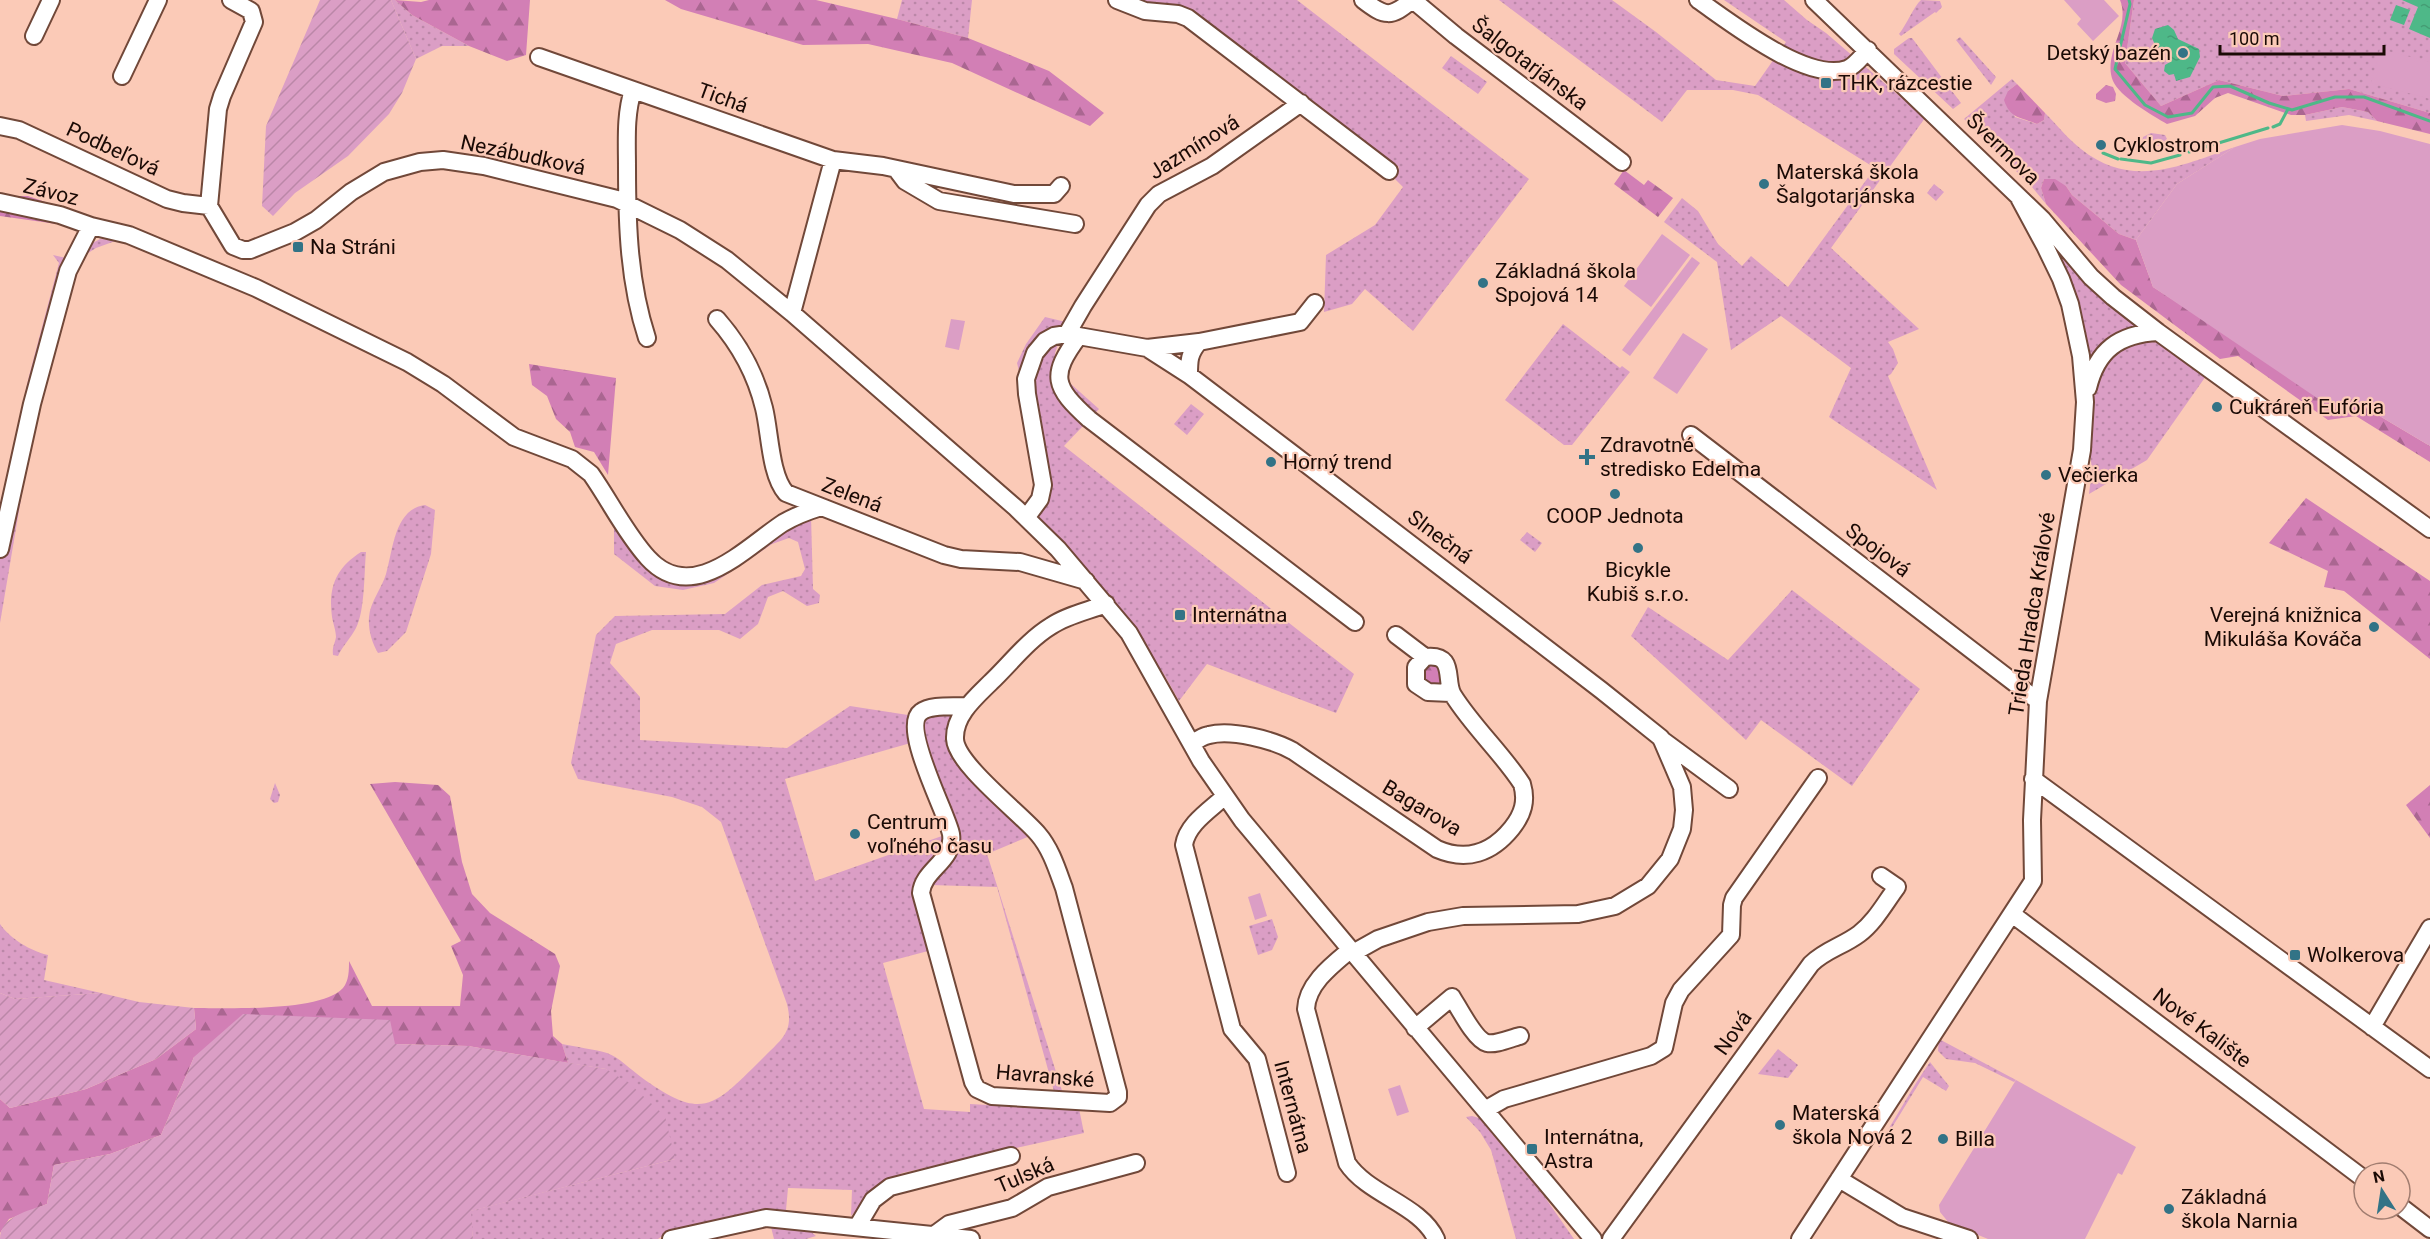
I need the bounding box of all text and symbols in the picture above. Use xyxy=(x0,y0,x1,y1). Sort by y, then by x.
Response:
street label: Šalgotarjánska xyxy=(1467,13,1593,115)
scale bar xyxy=(2220,18,2384,56)
text: 100 m xyxy=(2229,28,2280,49)
place label: Detský bazén xyxy=(2046,41,2171,65)
marker: Detský bazén xyxy=(2176,46,2190,60)
place label: THK, rázcestie xyxy=(1838,71,1973,95)
marker: THK, rázcestie xyxy=(1819,76,1833,90)
street label: Tichá xyxy=(695,78,751,118)
street label: Švermova xyxy=(1961,108,2045,190)
street label: Jazmínová xyxy=(1144,110,1244,184)
street label: Podbeľová xyxy=(63,117,163,181)
street label: Nezábudková xyxy=(458,130,588,180)
place label: Cyklostrom xyxy=(2113,133,2219,157)
marker: Cyklostrom xyxy=(2094,138,2108,152)
place label: Materská škola Šalgotarjánska xyxy=(1776,160,1919,208)
street label: Závoz xyxy=(21,174,81,210)
marker: Materská škola Šalgotarjánska xyxy=(1757,177,1771,191)
place label: Na Stráni xyxy=(310,235,396,259)
marker: Na Stráni xyxy=(291,240,305,254)
place label: Základná škola Spojová 14 xyxy=(1495,259,1636,307)
marker: Základná škola Spojová 14 xyxy=(1476,276,1490,290)
place label: Cukráreň Eufória xyxy=(2229,395,2384,419)
marker: Cukráreň Eufória xyxy=(2210,400,2224,414)
place label: Zdravotné stredisko Edelma xyxy=(1600,433,1761,481)
marker: Zdravotné stredisko Edelma xyxy=(1578,448,1596,466)
place label: Horný trend xyxy=(1283,450,1392,474)
marker: Horný trend xyxy=(1264,455,1278,469)
place label: Večierka xyxy=(2058,463,2138,487)
marker: Večierka xyxy=(2039,468,2053,482)
street label: Zelená xyxy=(818,473,886,517)
marker: COOP Jednota xyxy=(1608,487,1622,501)
place label: COOP Jednota xyxy=(1546,504,1684,528)
street label: Slnečná xyxy=(1403,505,1477,569)
street label: Trieda Hradca Králové xyxy=(2004,511,2060,717)
street label: Spojová xyxy=(1841,518,1915,582)
marker: Bicykle Kubiš s.r.o. xyxy=(1631,541,1645,555)
place label: Bicykle Kubiš s.r.o. xyxy=(1587,558,1689,606)
place label: Internátna xyxy=(1192,603,1287,627)
place label: Verejná knižnica Mikuláša Kováča xyxy=(2204,603,2362,651)
marker: Internátna xyxy=(1173,608,1187,622)
marker: Verejná knižnica Mikuláša Kováča xyxy=(2367,620,2381,634)
street label: Bagarova xyxy=(1378,775,1466,841)
place label: Centrum voľného času xyxy=(867,810,992,858)
marker: Centrum voľného času xyxy=(848,827,862,841)
place label: Wolkerova xyxy=(2307,943,2404,967)
marker: Wolkerova xyxy=(2288,948,2302,962)
street label: Nové Kalište xyxy=(2148,983,2256,1073)
street label: Nová xyxy=(1709,1006,1757,1060)
street label: Internátna xyxy=(1269,1058,1317,1156)
street label: Havranské xyxy=(995,1060,1095,1092)
place label: Materská škola Nová 2 xyxy=(1792,1101,1913,1149)
marker: Materská škola Nová 2 xyxy=(1773,1118,1787,1132)
place label: Internátna, Astra xyxy=(1544,1125,1643,1173)
place label: Billa xyxy=(1955,1127,1995,1151)
marker: Billa xyxy=(1936,1132,1950,1146)
marker: Internátna, Astra xyxy=(1525,1142,1539,1156)
street label: Tulská xyxy=(992,1152,1058,1198)
north arrow xyxy=(2352,1161,2412,1221)
text: N xyxy=(2371,1166,2386,1187)
place label: Základná škola Narnia xyxy=(2181,1185,2298,1233)
marker: Základná škola Narnia xyxy=(2162,1202,2176,1216)

